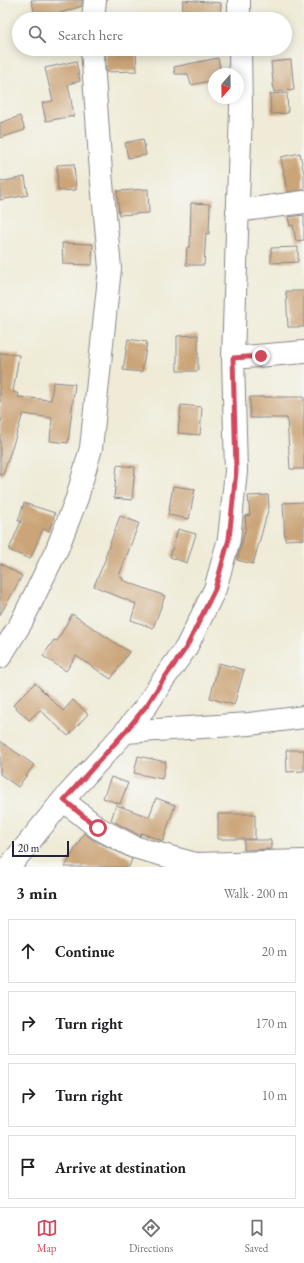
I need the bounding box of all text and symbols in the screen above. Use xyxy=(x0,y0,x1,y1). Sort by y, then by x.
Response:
search box xyxy=(12,12,292,56)
icon: search xyxy=(26,23,48,45)
text: Search here xyxy=(58,25,123,44)
north arrow xyxy=(208,68,244,104)
route end xyxy=(252,347,270,365)
route start xyxy=(89,819,107,837)
scale bar xyxy=(12,839,69,858)
text: 20 m xyxy=(18,841,39,855)
text: 3 min xyxy=(16,882,57,904)
text: Walk · 200 m xyxy=(224,885,288,902)
icon: ahead xyxy=(17,940,39,962)
text: Continue xyxy=(55,942,115,961)
text: 20 m xyxy=(262,943,287,960)
icon: right xyxy=(17,1012,39,1034)
text: Turn right xyxy=(55,1014,123,1033)
text: 170 m xyxy=(256,1015,287,1032)
icon: right xyxy=(17,1084,39,1106)
text: Turn right xyxy=(55,1086,123,1105)
text: 10 m xyxy=(262,1087,287,1104)
icon: arrive xyxy=(17,1156,39,1178)
text: Arrive at destination xyxy=(55,1158,186,1177)
tab: Map xyxy=(36,1217,58,1255)
tab: Directions xyxy=(129,1217,173,1255)
tab: Saved xyxy=(245,1217,268,1255)

